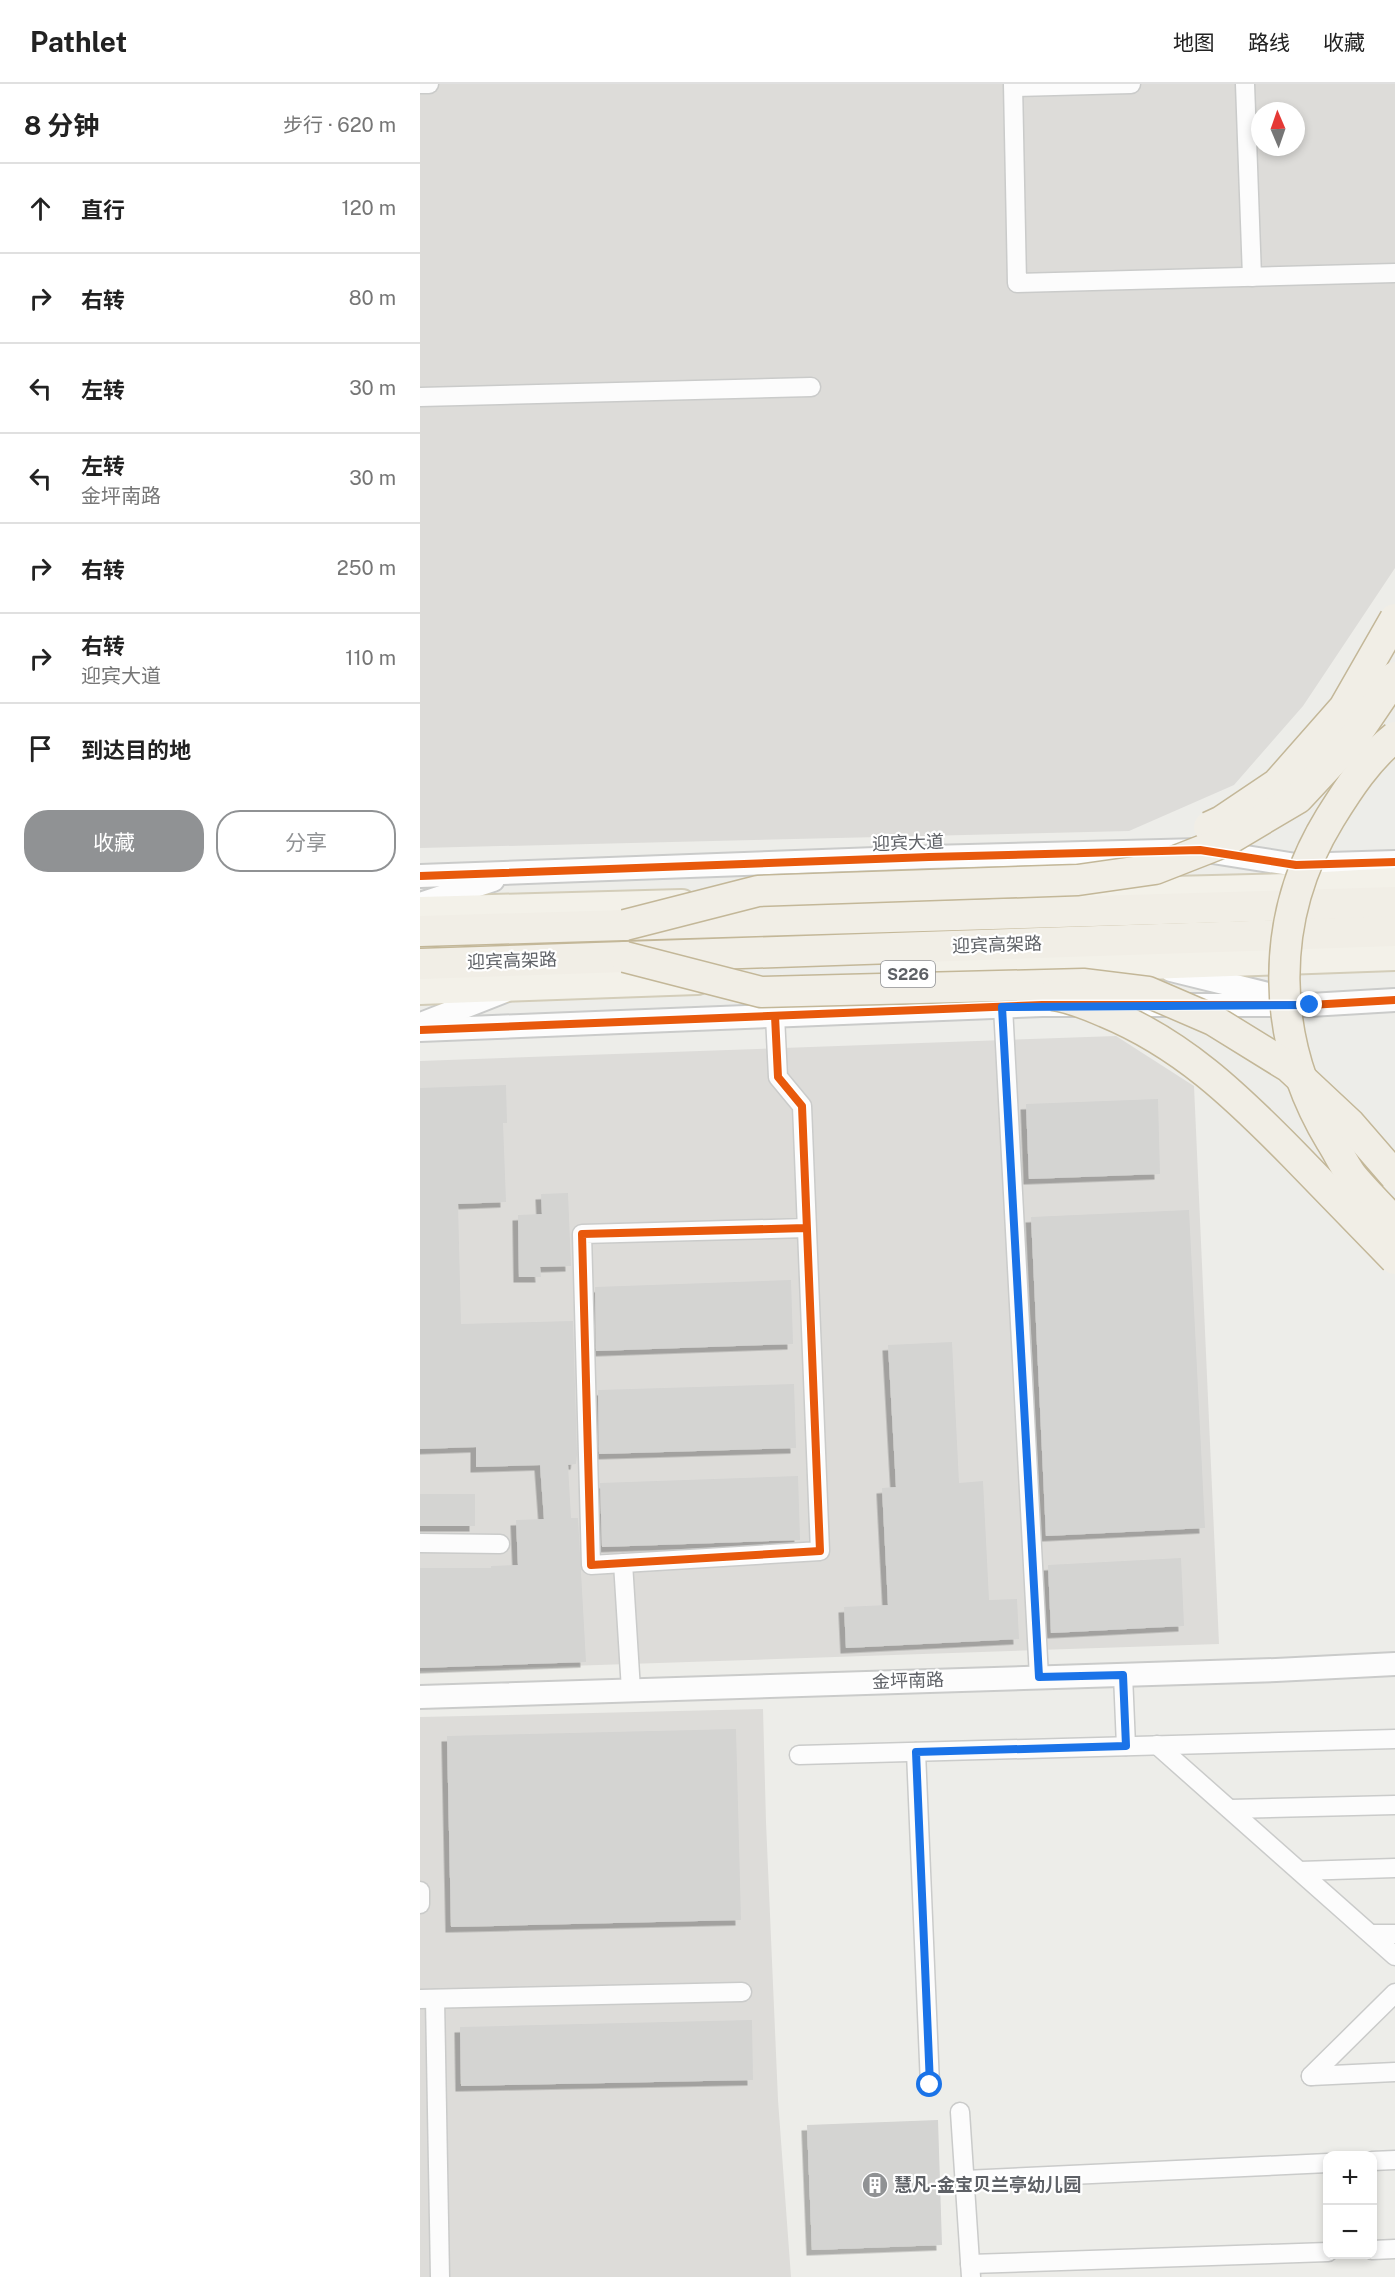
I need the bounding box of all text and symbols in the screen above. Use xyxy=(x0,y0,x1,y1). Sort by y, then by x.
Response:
text: Pathlet xyxy=(30,25,127,58)
text: 地图 xyxy=(1173,30,1215,55)
text: 路线 xyxy=(1248,30,1290,55)
text: 收藏 xyxy=(1323,30,1365,55)
north arrow xyxy=(1251,102,1305,156)
text: 8 分钟 xyxy=(24,110,99,141)
text: 步行 · 620 m xyxy=(283,113,396,137)
icon: ahead xyxy=(24,192,57,225)
text: 120 m xyxy=(342,196,396,220)
text: 直行 xyxy=(81,197,125,223)
icon: right xyxy=(24,282,57,315)
text: 80 m xyxy=(349,286,396,310)
text: 右转 xyxy=(81,287,125,313)
icon: left xyxy=(24,372,57,405)
text: 30 m xyxy=(349,376,396,400)
text: 左转 xyxy=(81,377,125,403)
text: 左转 xyxy=(81,453,125,479)
icon: left xyxy=(24,462,57,495)
text: 30 m xyxy=(349,466,396,490)
text: 金坪南路 xyxy=(81,484,161,508)
icon: right xyxy=(24,552,57,585)
text: 250 m xyxy=(337,556,396,580)
text: 右转 xyxy=(81,557,125,583)
text: 右转 xyxy=(81,633,125,659)
icon: right xyxy=(24,642,57,675)
text: 110 m xyxy=(345,646,396,670)
text: 迎宾大道 xyxy=(81,664,161,688)
icon: arrive xyxy=(24,732,57,765)
text: 到达目的地 xyxy=(81,737,191,763)
button: 收藏 xyxy=(24,810,204,872)
button: 分享 xyxy=(216,810,396,872)
street label: 迎宾大道 xyxy=(872,831,944,854)
street label: 迎宾高架路 xyxy=(952,932,1042,957)
street label: 迎宾高架路 xyxy=(467,948,557,973)
road number: S226 xyxy=(881,961,935,987)
route end xyxy=(1296,991,1322,1017)
street label: 金坪南路 xyxy=(872,1669,944,1692)
route start xyxy=(916,2071,942,2097)
map controls xyxy=(1323,2151,1377,2259)
button: + xyxy=(1323,2151,1377,2205)
building icon: 慧凡-金宝贝兰亭幼儿园 xyxy=(860,2170,890,2200)
place label: 慧凡-金宝贝兰亭幼儿园 xyxy=(894,2174,1081,2195)
button: − xyxy=(1323,2205,1377,2259)

